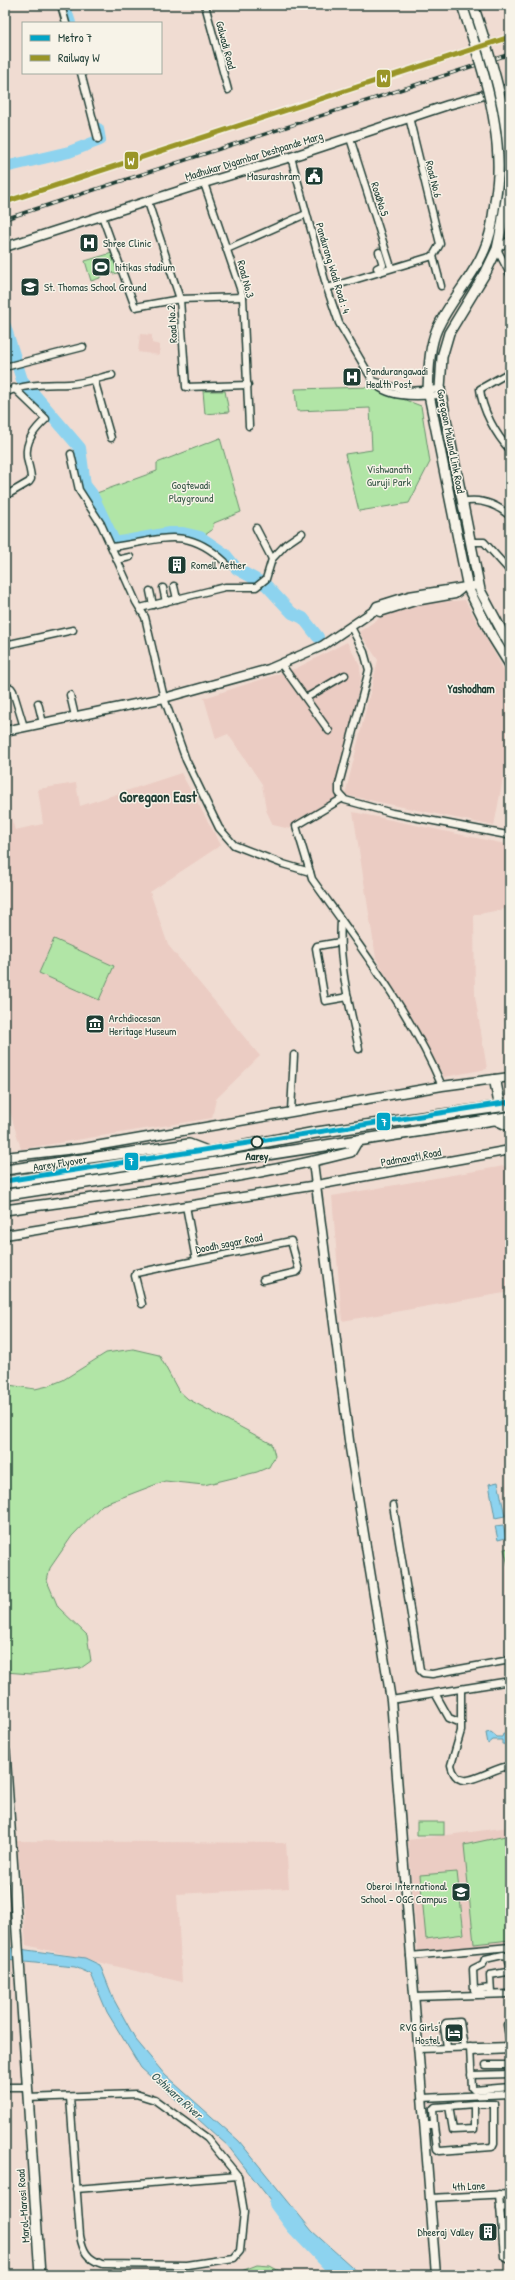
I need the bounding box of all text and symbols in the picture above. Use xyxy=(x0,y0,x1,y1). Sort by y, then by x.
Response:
street label: Galwadi Road xyxy=(213,19,239,71)
legend xyxy=(22,22,162,74)
text: Metro 7 xyxy=(58,29,92,46)
text: Railway W xyxy=(58,49,100,66)
line badge: W xyxy=(376,69,391,88)
text: W xyxy=(381,71,388,85)
street label: Madhukar Digambar Deshpande Marg xyxy=(183,128,325,184)
line badge: W xyxy=(124,151,139,170)
text: W xyxy=(128,154,135,168)
street label: Road No.6 xyxy=(423,159,445,200)
public building icon: Masurashram xyxy=(303,165,325,187)
place label: Masurashram xyxy=(247,169,301,183)
street label: RoadNo.5 xyxy=(368,180,392,218)
street label: Pandurang Wadi Road : 4 xyxy=(313,221,353,315)
hospital icon: Shree Clinic xyxy=(78,232,100,254)
place label: Shree Clinic xyxy=(103,236,152,250)
sports icon: hitikas stadium xyxy=(90,256,112,278)
street label: Road No.3 xyxy=(234,259,258,299)
place label: hitikas stadium xyxy=(115,260,175,274)
school or university icon: St. Thomas School Ground xyxy=(19,276,41,298)
place label: St. Thomas School Ground xyxy=(44,280,147,294)
street label: Road No.2 xyxy=(164,304,180,344)
place label: Pandurangawadi Health Post xyxy=(366,364,428,391)
hospital icon: Pandurangawadi Health Post xyxy=(341,366,363,388)
street label: Goregaon Mulund Link Road xyxy=(434,388,468,495)
park label: Vishwanath Guruji Park xyxy=(367,462,412,489)
park label: Gogtewadi Playground xyxy=(169,478,214,505)
building icon: Romell Aether xyxy=(166,554,188,576)
place label: Romell Aether xyxy=(191,558,247,572)
district label: Yashodham xyxy=(446,680,495,697)
district label: Goregaon East xyxy=(119,786,197,808)
place label: Archdiocesan Heritage Museum xyxy=(109,1011,177,1038)
museum icon: Archdiocesan Heritage Museum xyxy=(84,1013,106,1035)
line badge: 7 xyxy=(376,1112,391,1131)
text: 7 xyxy=(380,1115,387,1129)
marker: Aarey xyxy=(250,1135,264,1149)
street label: Padmavati Road xyxy=(380,1145,443,1169)
place label: Aarey xyxy=(246,1149,269,1164)
street label: Aarey Flyover xyxy=(32,1152,89,1174)
line badge: 7 xyxy=(124,1152,139,1171)
text: 7 xyxy=(127,1154,134,1168)
street label: Doodh sagar Road xyxy=(194,1229,264,1256)
place label: Oberoi International School - OGC Campus xyxy=(361,1879,447,1906)
school or university icon: Oberoi International School - OGC Campus xyxy=(450,1881,472,1903)
place label: RVG Girls' Hostel xyxy=(400,2020,440,2047)
hotel icon: RVG Girls' Hostel xyxy=(443,2022,465,2044)
water label: Oshiwara River xyxy=(148,2067,207,2124)
street label: Marol-Marosi Road xyxy=(13,2168,33,2243)
street label: 4th Lane xyxy=(452,2178,486,2194)
building icon: Dheeraj Valley xyxy=(477,2221,499,2243)
place label: Dheeraj Valley xyxy=(417,2225,474,2239)

